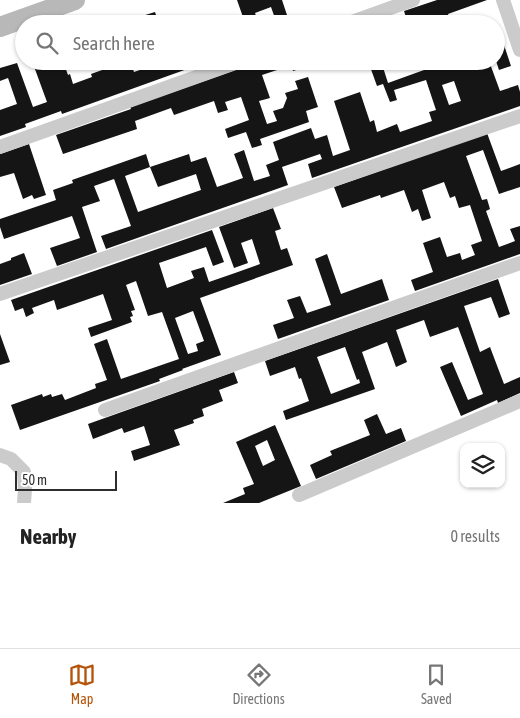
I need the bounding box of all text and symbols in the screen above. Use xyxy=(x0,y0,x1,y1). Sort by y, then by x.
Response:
search box xyxy=(15,15,505,70)
icon: search xyxy=(33,29,61,57)
text: Search here xyxy=(73,32,155,54)
map controls xyxy=(460,443,505,488)
button: layers xyxy=(460,443,505,488)
scale bar xyxy=(15,468,118,491)
text: 50 m xyxy=(22,472,47,488)
text: Nearby xyxy=(20,524,76,548)
text: 0 results xyxy=(450,527,500,545)
tab: Map xyxy=(68,661,96,707)
tab: Directions xyxy=(232,661,285,707)
tab: Saved xyxy=(421,661,452,707)

